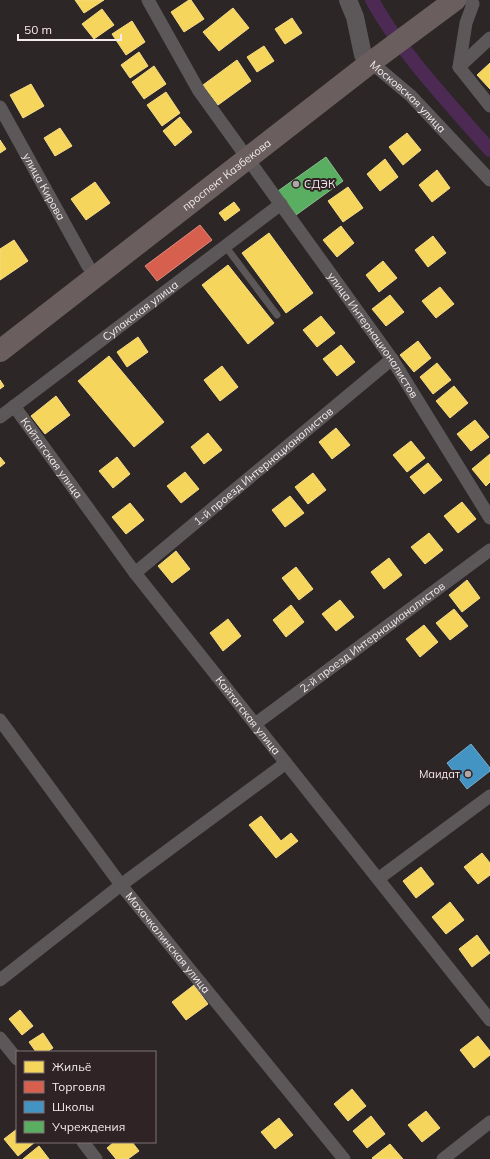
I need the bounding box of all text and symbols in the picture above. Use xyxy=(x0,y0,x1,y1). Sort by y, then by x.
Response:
scale bar xyxy=(18,16,121,42)
text: 50 m xyxy=(24,22,52,37)
street label: Московская улица xyxy=(367,57,449,136)
street label: проспект Казбекова xyxy=(179,136,274,214)
street label: улица Кирова xyxy=(20,151,68,223)
place label: СДЭК xyxy=(304,177,336,191)
marker: СДЭК xyxy=(291,179,301,189)
street label: улица Интернационалистов xyxy=(325,269,421,400)
street label: Сулакская улица xyxy=(100,278,181,344)
street label: 1-й проезд Интернацианалистов xyxy=(191,404,336,528)
street label: Кайтагская улица xyxy=(18,415,85,501)
street label: 2-й проезд Интернацианалистов xyxy=(297,579,448,695)
street label: Кайтагская улица xyxy=(213,673,283,757)
place label: Маидат xyxy=(419,767,460,781)
marker: Маидат xyxy=(463,769,473,779)
street label: Махачкалинская улица xyxy=(123,889,213,996)
legend xyxy=(16,1051,156,1143)
text: Жильё xyxy=(52,1059,92,1074)
text: Торговля xyxy=(52,1079,105,1094)
text: Школы xyxy=(52,1099,94,1114)
text: Учреждения xyxy=(51,1119,125,1134)

